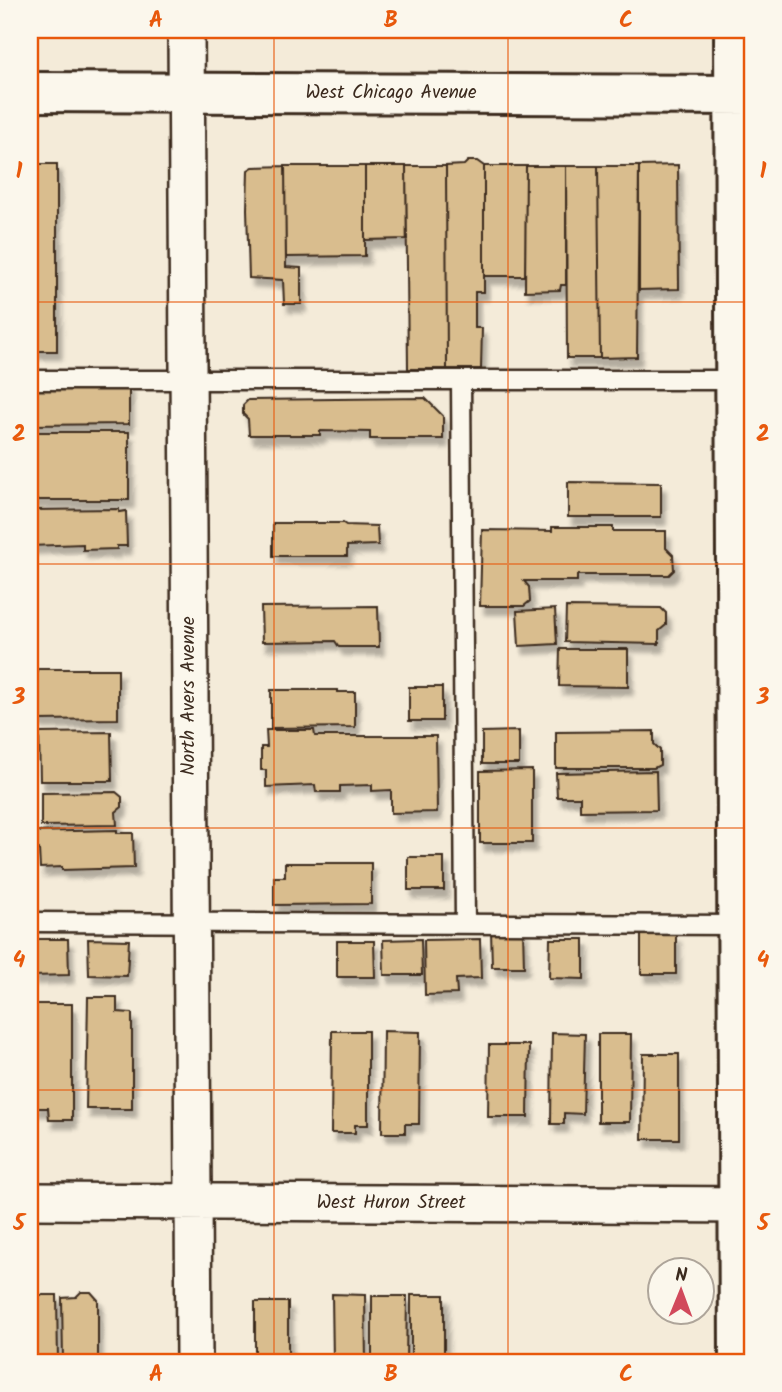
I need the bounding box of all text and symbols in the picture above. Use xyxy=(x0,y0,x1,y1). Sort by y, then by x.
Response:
text: A xyxy=(149,3,163,39)
text: B xyxy=(384,3,398,39)
text: C xyxy=(619,3,633,39)
street label: West Chicago Avenue xyxy=(305,78,477,108)
text: 1 xyxy=(16,154,23,190)
text: 1 xyxy=(760,154,767,190)
text: 2 xyxy=(12,417,26,453)
text: 2 xyxy=(756,417,770,453)
street label: North Avers Avenue xyxy=(174,616,204,775)
text: 3 xyxy=(12,680,26,716)
text: 3 xyxy=(756,680,770,716)
text: 4 xyxy=(13,943,26,979)
text: 4 xyxy=(757,943,770,979)
street label: West Huron Street xyxy=(316,1188,466,1218)
text: 5 xyxy=(12,1206,27,1242)
text: 5 xyxy=(756,1206,771,1242)
north arrow xyxy=(646,1256,716,1326)
text: N xyxy=(675,1261,688,1291)
text: A xyxy=(149,1357,163,1392)
text: B xyxy=(384,1357,398,1392)
text: C xyxy=(619,1357,633,1392)

